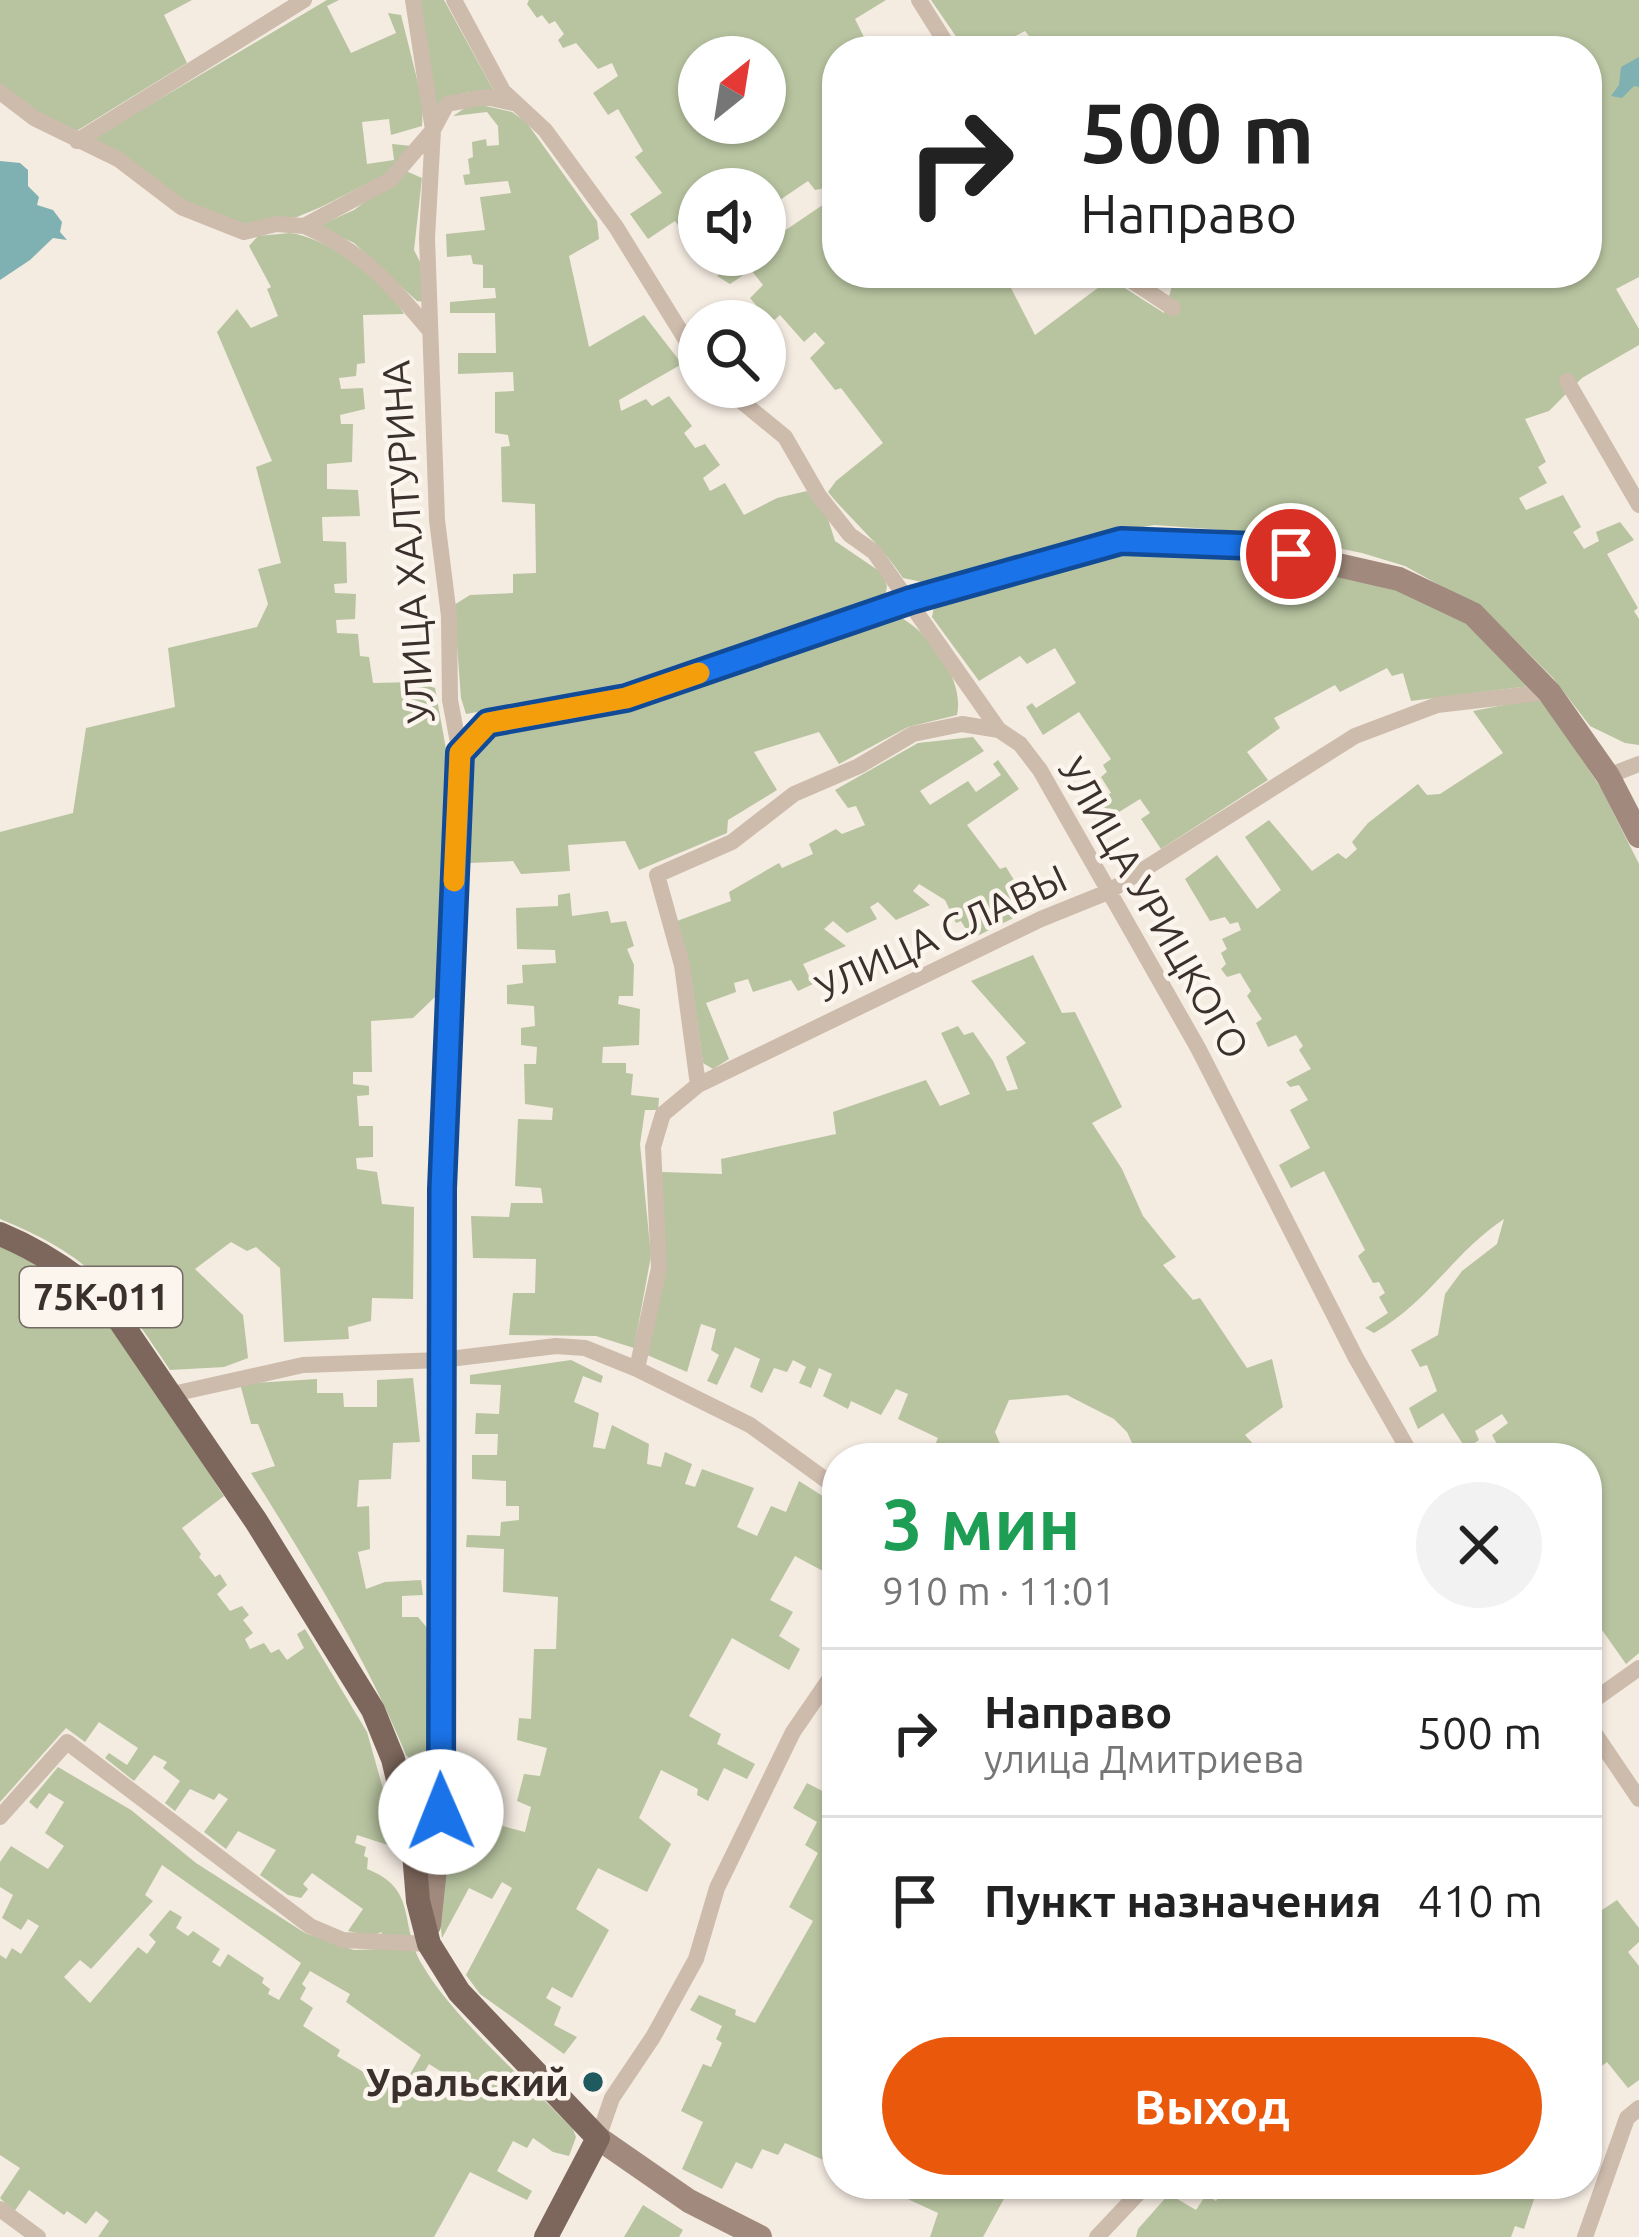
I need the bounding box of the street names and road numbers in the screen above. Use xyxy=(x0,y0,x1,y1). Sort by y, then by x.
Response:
street label: УЛИЦА ХАЛТУРИНА xyxy=(373,359,442,725)
street label: УЛИЦА УРИЦКОГО xyxy=(1051,750,1258,1066)
street label: УЛИЦА СЛАВЫ xyxy=(809,856,1073,1009)
road number: 75К-011 xyxy=(20,1267,182,1327)

